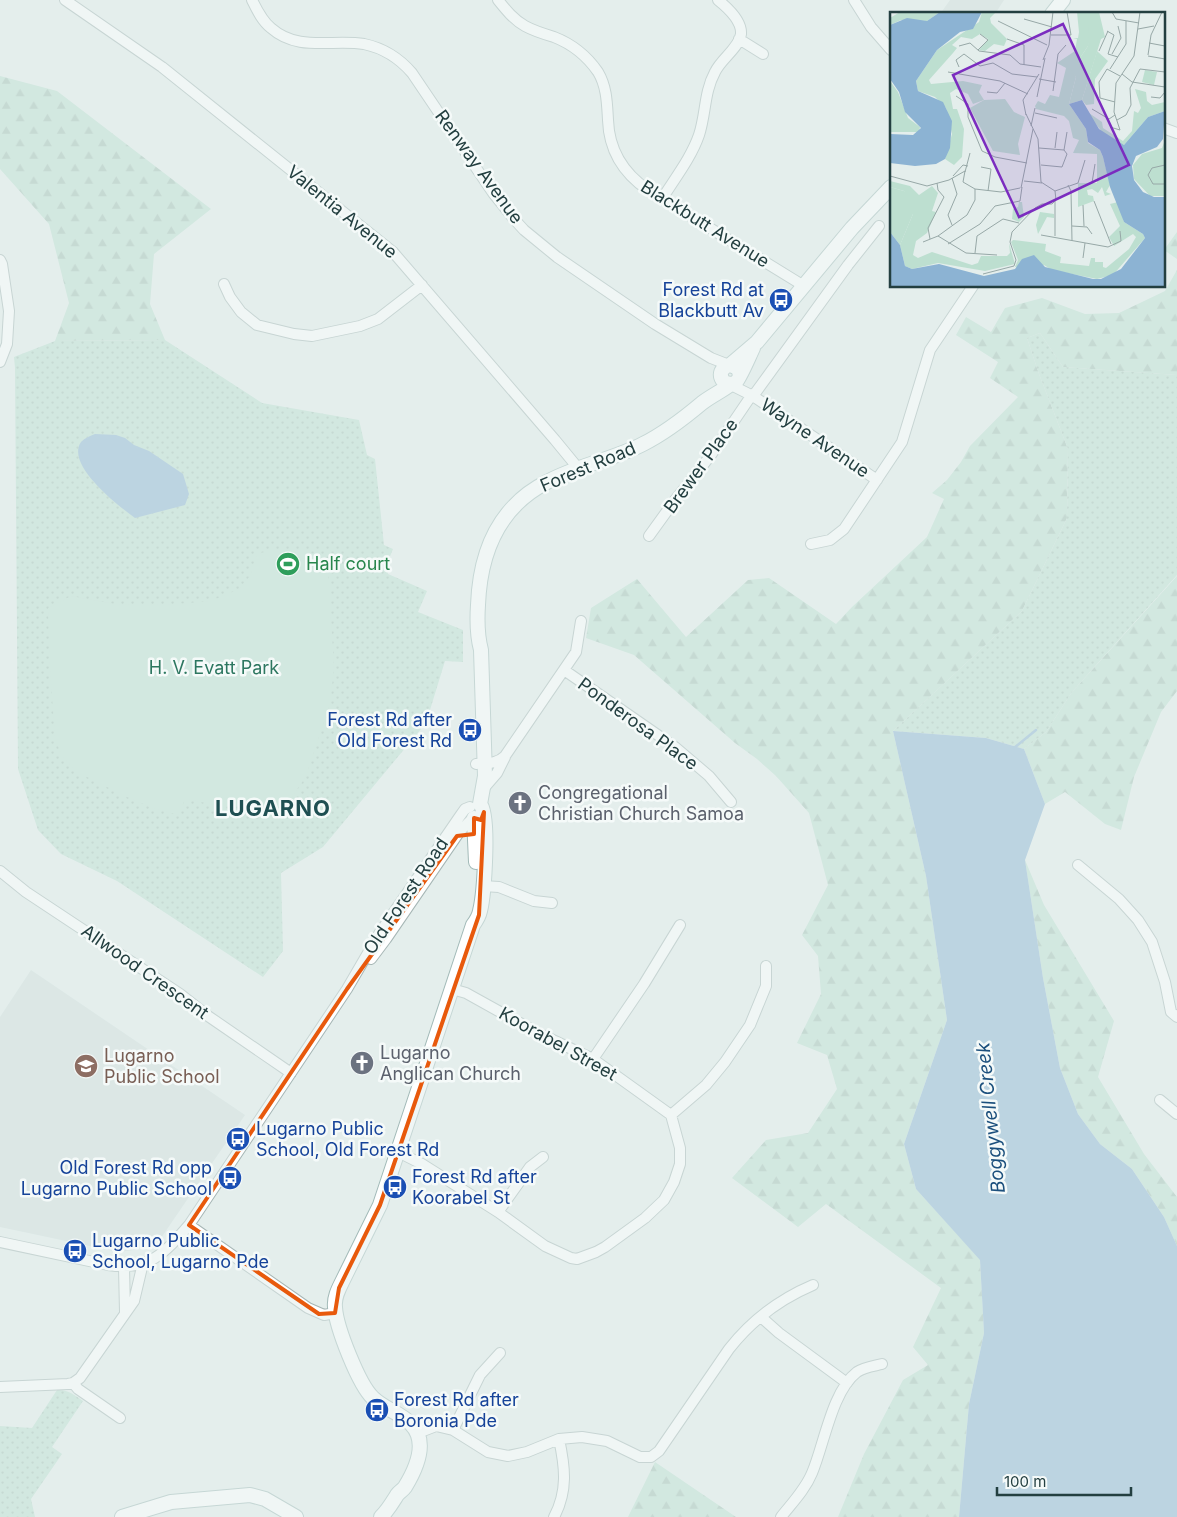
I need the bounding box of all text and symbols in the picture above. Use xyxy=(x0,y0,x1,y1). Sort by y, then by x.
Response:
inset map xyxy=(890,12,1164,288)
street label: Renway Avenue xyxy=(431,106,528,228)
street label: Valentia Avenue xyxy=(283,161,402,262)
street label: Blackbutt Avenue xyxy=(637,176,773,272)
place label: Forest Rd at Blackbutt Av xyxy=(658,279,764,321)
bus stop icon: Forest Rd at Blackbutt Av xyxy=(768,287,794,313)
street label: Wayne Avenue xyxy=(757,394,873,482)
street label: Brewer Place xyxy=(659,414,742,517)
street label: Forest Road xyxy=(537,437,639,496)
sports icon: Half court xyxy=(275,551,301,577)
place label: Half court xyxy=(306,553,390,574)
park label: H. V. Evatt Park xyxy=(149,657,279,678)
street label: Ponderosa Place xyxy=(574,673,702,774)
place label: Forest Rd after Old Forest Rd xyxy=(327,709,452,751)
bus stop icon: Forest Rd after Old Forest Rd xyxy=(457,717,483,743)
place label: Congregational Christian Church Samoa xyxy=(538,782,744,824)
church icon: Congregational Christian Church Samoa xyxy=(507,790,533,816)
district label: LUGARNO xyxy=(215,795,331,821)
street label: Old Forest Road xyxy=(359,834,452,958)
street label: Allwood Crescent xyxy=(78,920,213,1023)
street label: Koorabel Street xyxy=(496,1002,621,1085)
water label: Boggywell Creek xyxy=(971,1041,1010,1195)
place label: Lugarno Anglican Church xyxy=(380,1042,521,1084)
place label: Lugarno Public School xyxy=(104,1045,220,1087)
church icon: Lugarno Anglican Church xyxy=(349,1050,375,1076)
school or university icon: Lugarno Public School xyxy=(73,1053,99,1079)
place label: Lugarno Public School, Old Forest Rd xyxy=(256,1118,439,1160)
bus stop icon: Lugarno Public School, Old Forest Rd xyxy=(225,1126,251,1152)
place label: Old Forest Rd opp Lugarno Public School xyxy=(21,1157,212,1199)
bus stop icon: Old Forest Rd opp Lugarno Public School xyxy=(217,1165,243,1191)
place label: Forest Rd after Koorabel St xyxy=(412,1166,537,1208)
bus stop icon: Forest Rd after Koorabel St xyxy=(382,1174,408,1200)
place label: Lugarno Public School, Lugarno Pde xyxy=(92,1230,269,1272)
bus stop icon: Lugarno Public School, Lugarno Pde xyxy=(62,1238,88,1264)
place label: Forest Rd after Boronia Pde xyxy=(394,1389,519,1431)
bus stop icon: Forest Rd after Boronia Pde xyxy=(364,1397,390,1423)
scale bar xyxy=(997,1464,1131,1496)
text: 100 m xyxy=(1004,1472,1046,1491)

